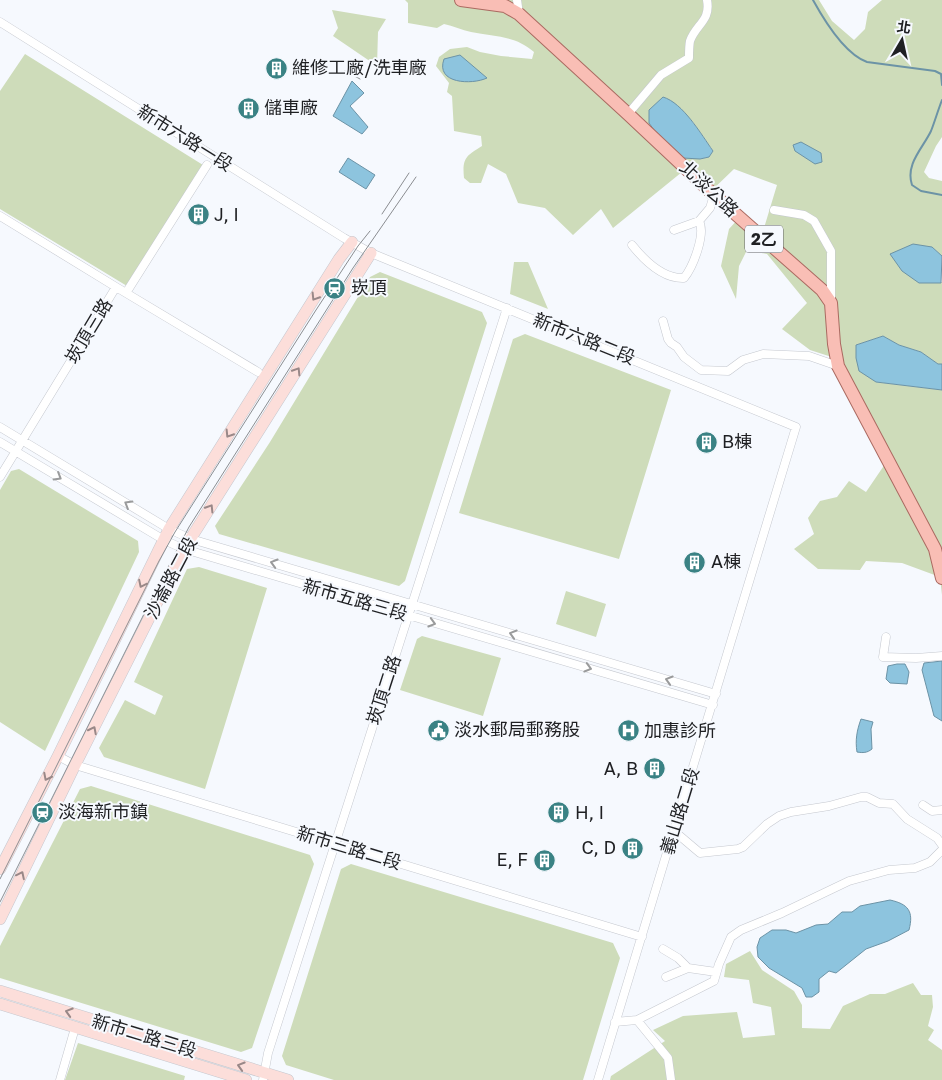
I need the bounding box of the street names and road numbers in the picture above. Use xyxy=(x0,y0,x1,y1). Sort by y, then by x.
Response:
street label: 新市六路一段 xyxy=(134,99,237,175)
street label: 北淡公路 xyxy=(676,156,744,221)
road number: 2乙 xyxy=(745,225,783,252)
street label: 崁頂三路 xyxy=(60,294,116,367)
street label: 新市六路二段 xyxy=(530,308,639,369)
street label: 沙崙路二段 xyxy=(139,533,201,622)
street label: 新市五路三段 xyxy=(300,574,410,624)
street label: 崁頂二路 xyxy=(361,652,405,727)
street label: 義山路二段 xyxy=(655,764,703,857)
street label: 新市三路二段 xyxy=(294,821,404,873)
street label: 新市二路三段 xyxy=(89,1009,199,1061)

